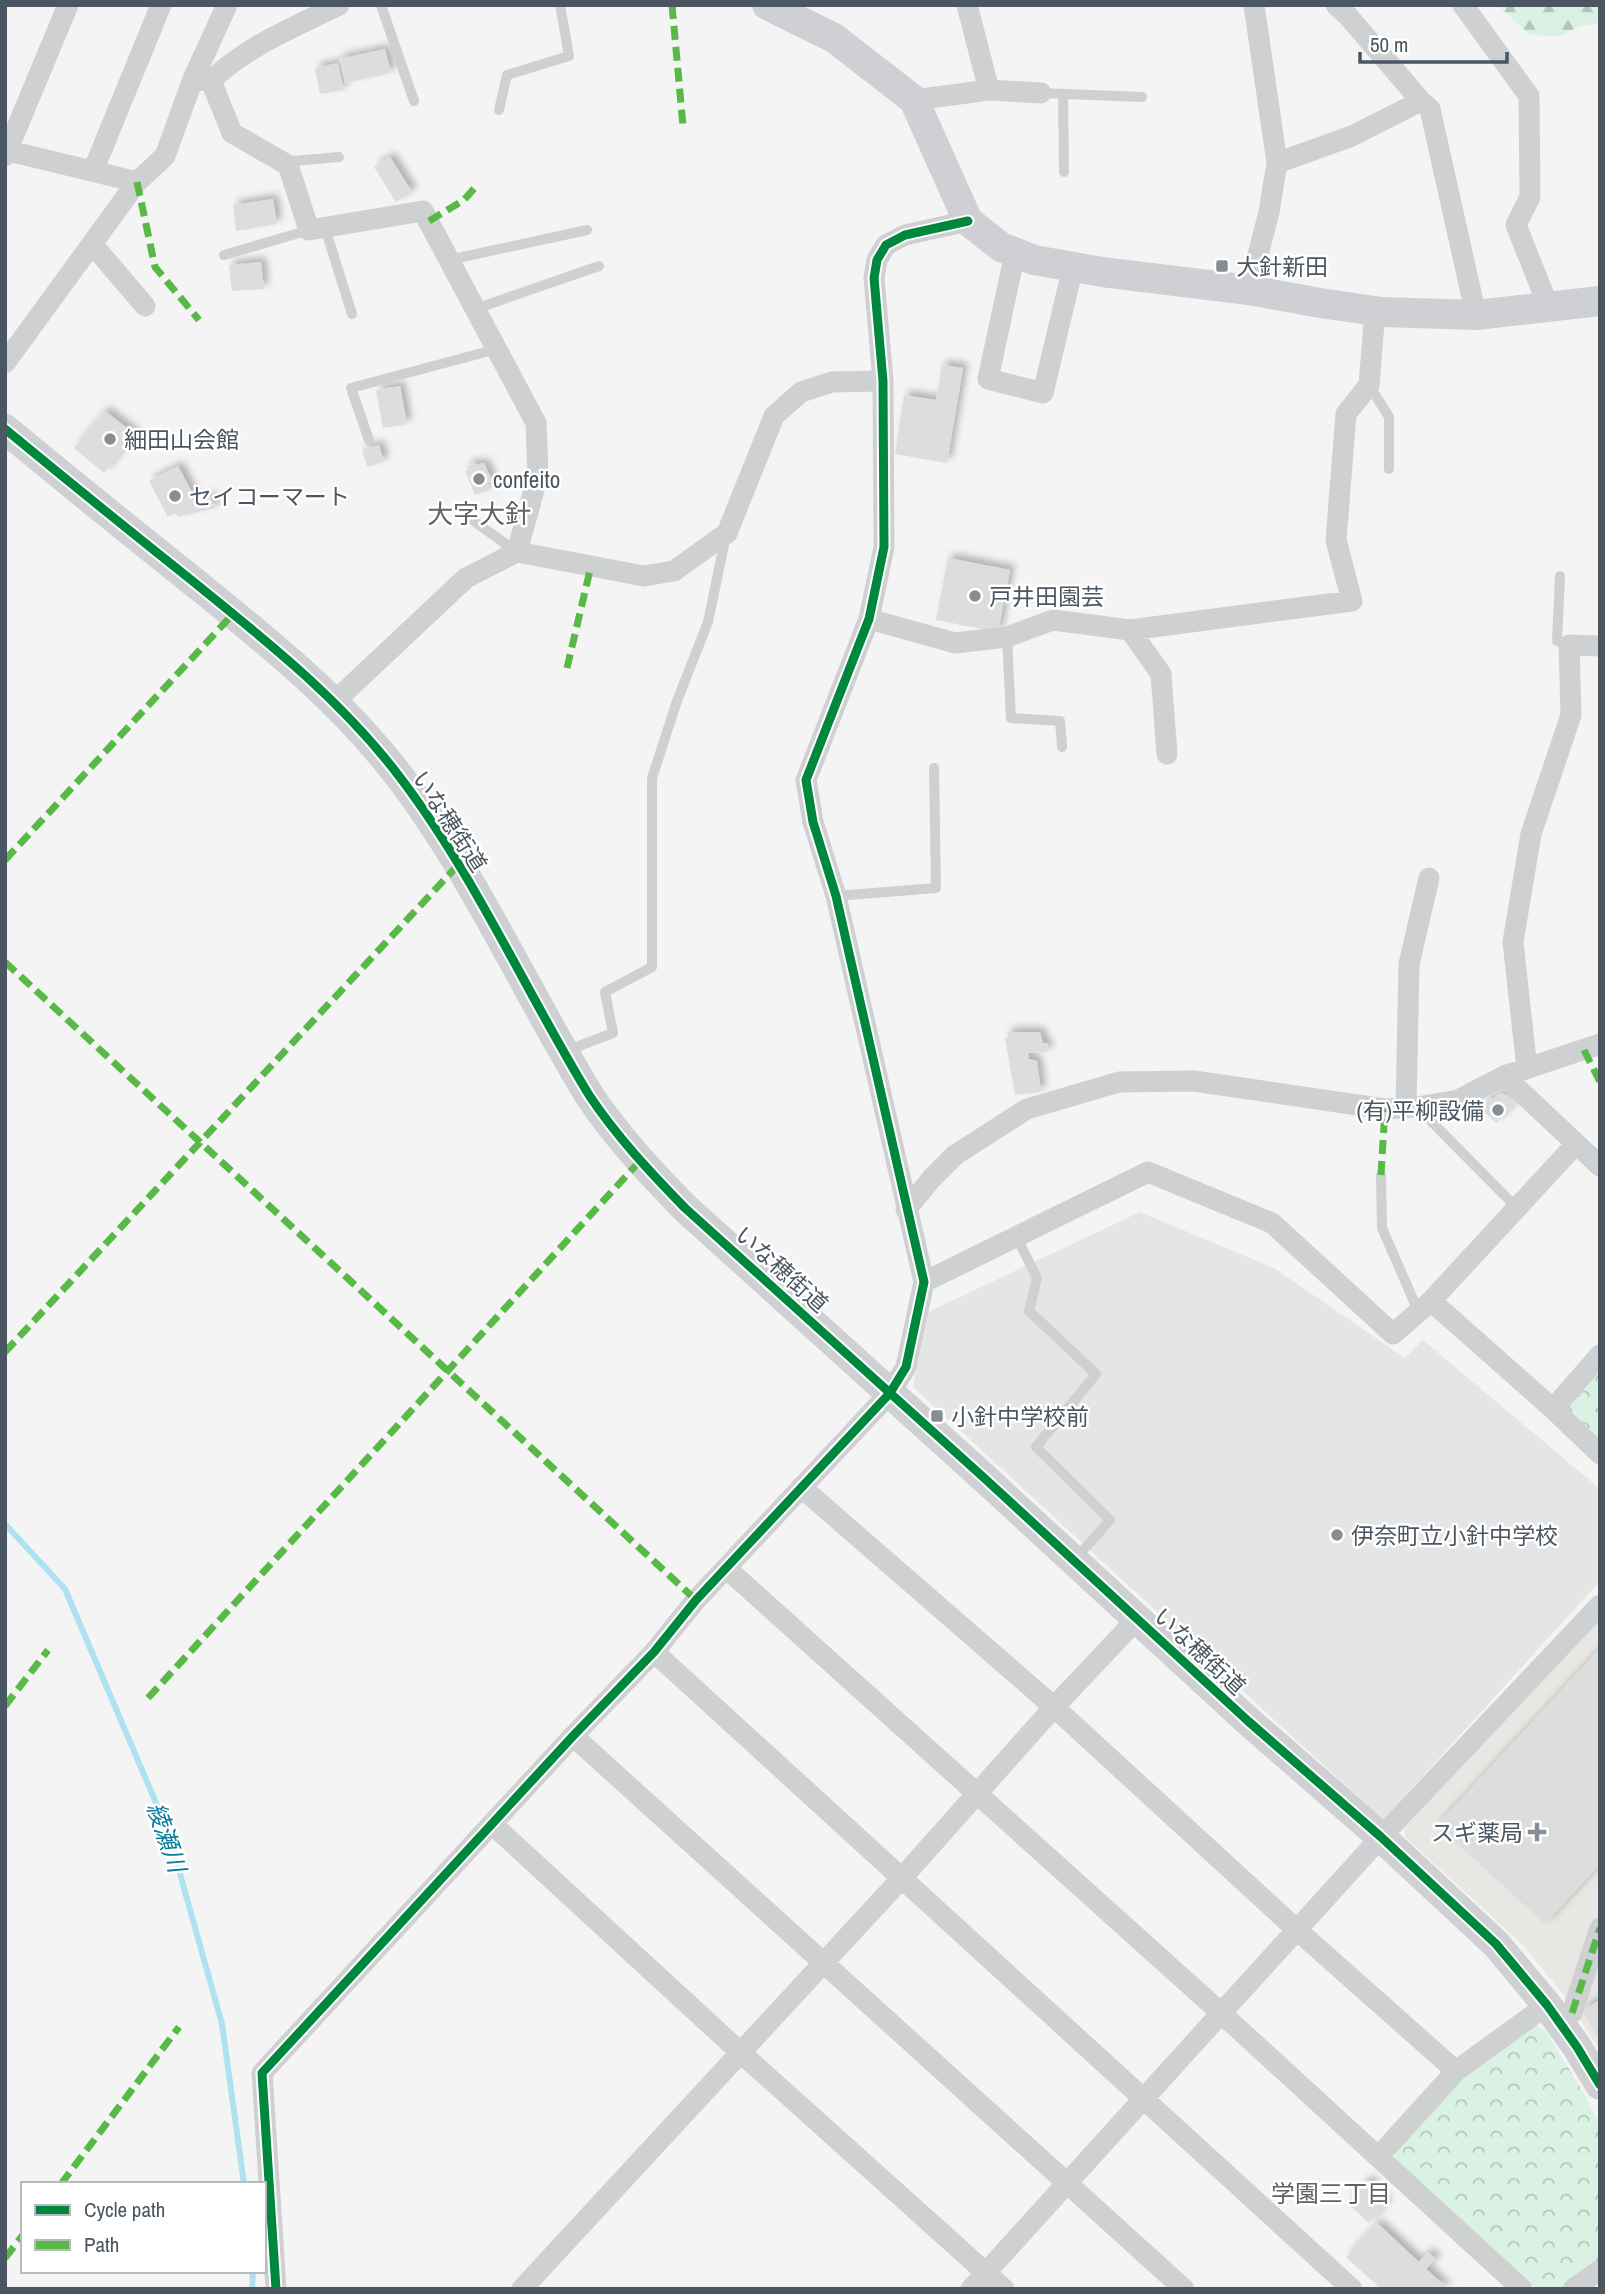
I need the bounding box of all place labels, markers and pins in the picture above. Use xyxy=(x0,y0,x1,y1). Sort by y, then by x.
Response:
place label: 大針新田 xyxy=(1236,251,1328,282)
marker: 大針新田 xyxy=(1214,258,1230,274)
place label: 細田山会館 xyxy=(124,424,239,455)
marker: 細田山会館 xyxy=(102,431,118,447)
place label: confeito xyxy=(493,464,560,495)
marker: confeito xyxy=(471,471,487,487)
place label: セイコーマート xyxy=(189,481,350,512)
marker: セイコーマート xyxy=(167,488,183,504)
place label: 戸井田園芸 xyxy=(989,581,1104,612)
marker: 戸井田園芸 xyxy=(967,588,983,604)
place label: (有)平柳設備 xyxy=(1356,1095,1484,1126)
marker: (有)平柳設備 xyxy=(1490,1102,1506,1118)
place label: 小針中学校前 xyxy=(951,1401,1089,1432)
marker: 小針中学校前 xyxy=(929,1408,945,1424)
place label: 伊奈町立小針中学校 xyxy=(1351,1520,1558,1551)
marker: 伊奈町立小針中学校 xyxy=(1329,1527,1345,1543)
place label: スギ薬局 xyxy=(1431,1817,1523,1848)
marker: スギ薬局 xyxy=(1529,1824,1545,1840)

